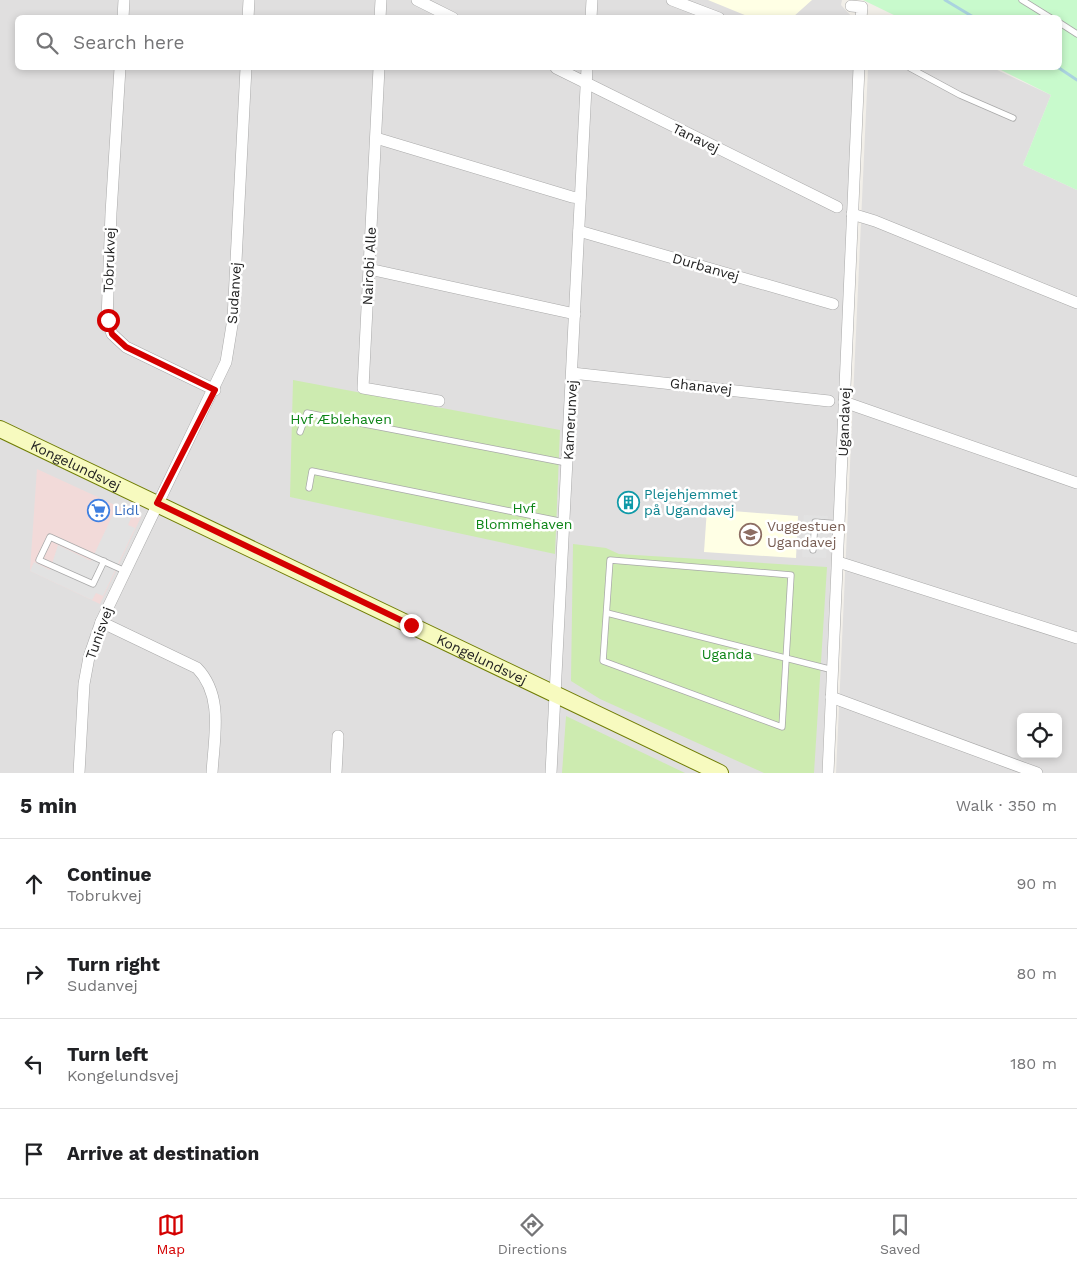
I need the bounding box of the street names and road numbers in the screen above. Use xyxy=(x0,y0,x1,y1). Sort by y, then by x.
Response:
street label: Tanavej xyxy=(670,120,722,156)
street label: Nairobi Alle xyxy=(359,226,379,306)
street label: Tobrukvej xyxy=(100,227,118,293)
street label: Durbanvej xyxy=(671,250,741,284)
street label: Sudanvej xyxy=(224,262,244,324)
street label: Ghanavej xyxy=(669,375,733,397)
street label: Kamerunvej xyxy=(560,380,580,460)
street label: Ugandavej xyxy=(835,387,853,457)
street label: Kongelundsvej xyxy=(28,437,123,494)
street label: Tunisvej xyxy=(82,604,116,662)
street label: Kongelundsvej xyxy=(434,631,529,688)

